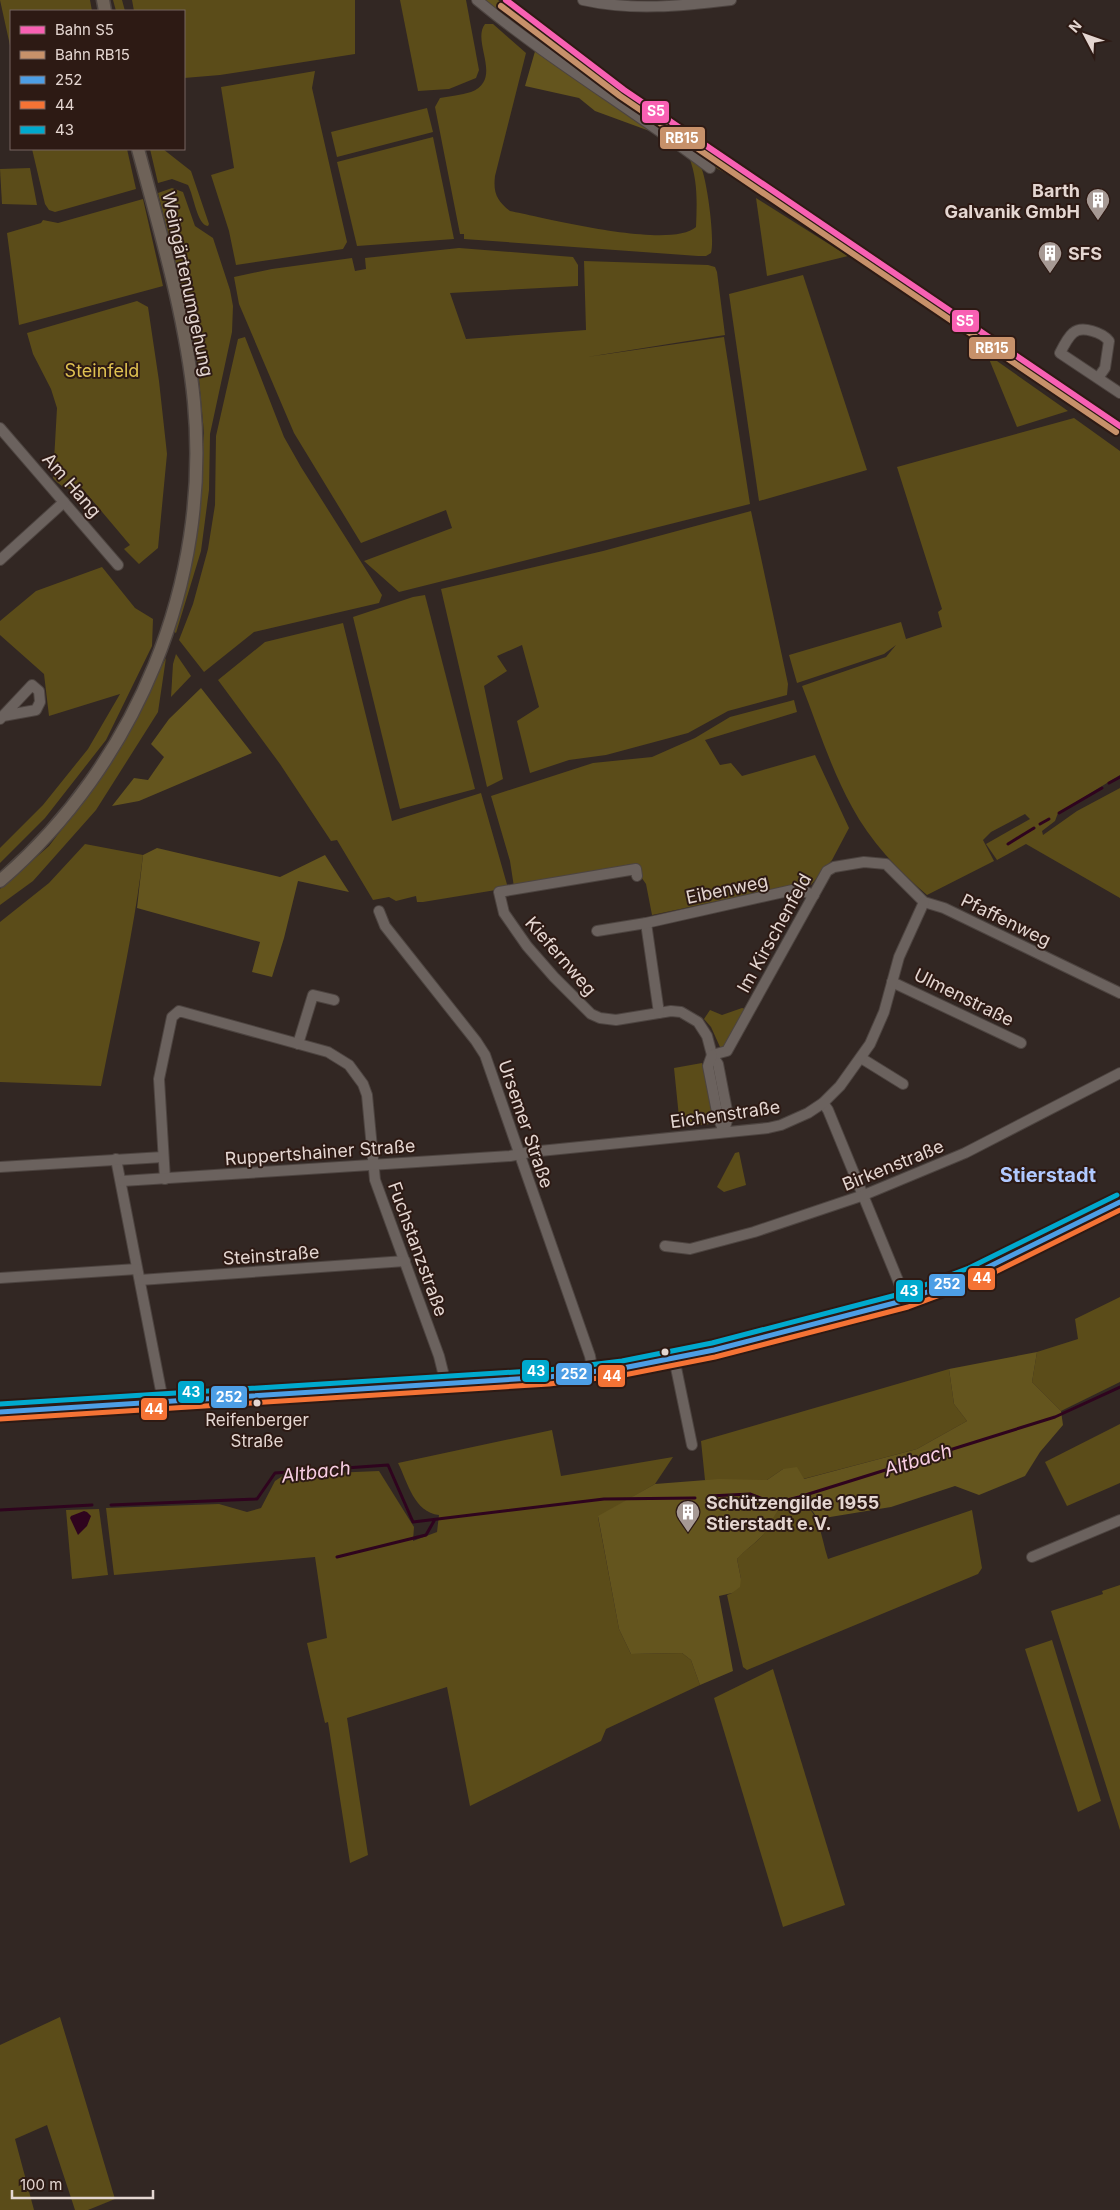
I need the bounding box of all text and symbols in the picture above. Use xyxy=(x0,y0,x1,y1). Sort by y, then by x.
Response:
legend xyxy=(10,10,185,150)
north arrow xyxy=(1060,10,1110,60)
text: N xyxy=(1065,17,1085,36)
text: Bahn S5 xyxy=(55,20,114,39)
text: Bahn RB15 xyxy=(55,45,130,64)
text: 252 xyxy=(55,70,82,89)
text: 44 xyxy=(55,95,74,114)
line badge: S5 xyxy=(641,100,670,124)
text: S5 xyxy=(647,102,665,119)
text: 43 xyxy=(55,120,74,139)
line badge: RB15 xyxy=(659,126,706,150)
text: RB15 xyxy=(665,129,699,146)
place label: Barth Galvanik GmbH xyxy=(944,180,1080,222)
building icon: Barth Galvanik GmbH xyxy=(1085,187,1111,221)
street label: Weingärtenumgehung xyxy=(158,190,218,378)
building icon: SFS xyxy=(1037,240,1063,274)
place label: SFS xyxy=(1068,243,1102,264)
line badge: S5 xyxy=(951,309,980,333)
text: S5 xyxy=(956,312,974,329)
line badge: RB15 xyxy=(968,336,1016,360)
text: RB15 xyxy=(975,339,1009,356)
park label: Steinfeld xyxy=(65,360,139,381)
street label: Am Hang xyxy=(38,449,106,521)
street label: Eibenweg xyxy=(684,870,770,908)
street label: Im Kirschenfeld xyxy=(733,870,815,996)
street label: Pfaffenweg xyxy=(958,889,1054,951)
street label: Kiefernweg xyxy=(521,912,601,1000)
street label: Ulmenstraße xyxy=(911,964,1017,1030)
street label: Ursemer Straße xyxy=(494,1057,558,1191)
street label: Eichenstraße xyxy=(669,1096,781,1132)
street label: Ruppertshainer Straße xyxy=(224,1135,416,1169)
street label: Birkenstraße xyxy=(839,1135,947,1195)
district label: Stierstadt xyxy=(1000,1163,1096,1187)
street label: Fuchstanzstraße xyxy=(384,1179,452,1319)
street label: Steinstraße xyxy=(222,1241,320,1269)
line badge: 44 xyxy=(967,1267,996,1291)
text: 44 xyxy=(973,1269,991,1286)
line badge: 252 xyxy=(928,1273,966,1297)
text: 252 xyxy=(934,1275,960,1292)
line badge: 43 xyxy=(895,1279,924,1303)
text: 43 xyxy=(900,1282,918,1299)
unlabelled marker xyxy=(660,1347,670,1357)
line badge: 43 xyxy=(521,1359,550,1383)
text: 43 xyxy=(527,1362,545,1379)
line badge: 252 xyxy=(555,1362,593,1386)
line badge: 44 xyxy=(597,1364,626,1388)
text: 252 xyxy=(561,1365,587,1382)
text: 44 xyxy=(603,1367,621,1384)
line badge: 43 xyxy=(177,1380,205,1404)
text: 43 xyxy=(182,1383,200,1400)
line badge: 252 xyxy=(210,1385,248,1409)
text: 252 xyxy=(216,1388,242,1405)
line badge: 44 xyxy=(140,1397,168,1421)
marker: Reifenberger Straße xyxy=(252,1398,262,1408)
text: 44 xyxy=(145,1400,163,1417)
place label: Reifenberger Straße xyxy=(205,1410,309,1451)
water label: Altbach xyxy=(880,1439,955,1481)
water label: Altbach xyxy=(279,1456,352,1488)
place label: Schützengilde 1955 Stierstadt e.V. xyxy=(706,1492,879,1534)
building icon: Schützengilde 1955 Stierstadt e.V. xyxy=(675,1499,701,1533)
scale bar xyxy=(12,2168,154,2200)
text: 100 m xyxy=(20,2175,62,2194)

